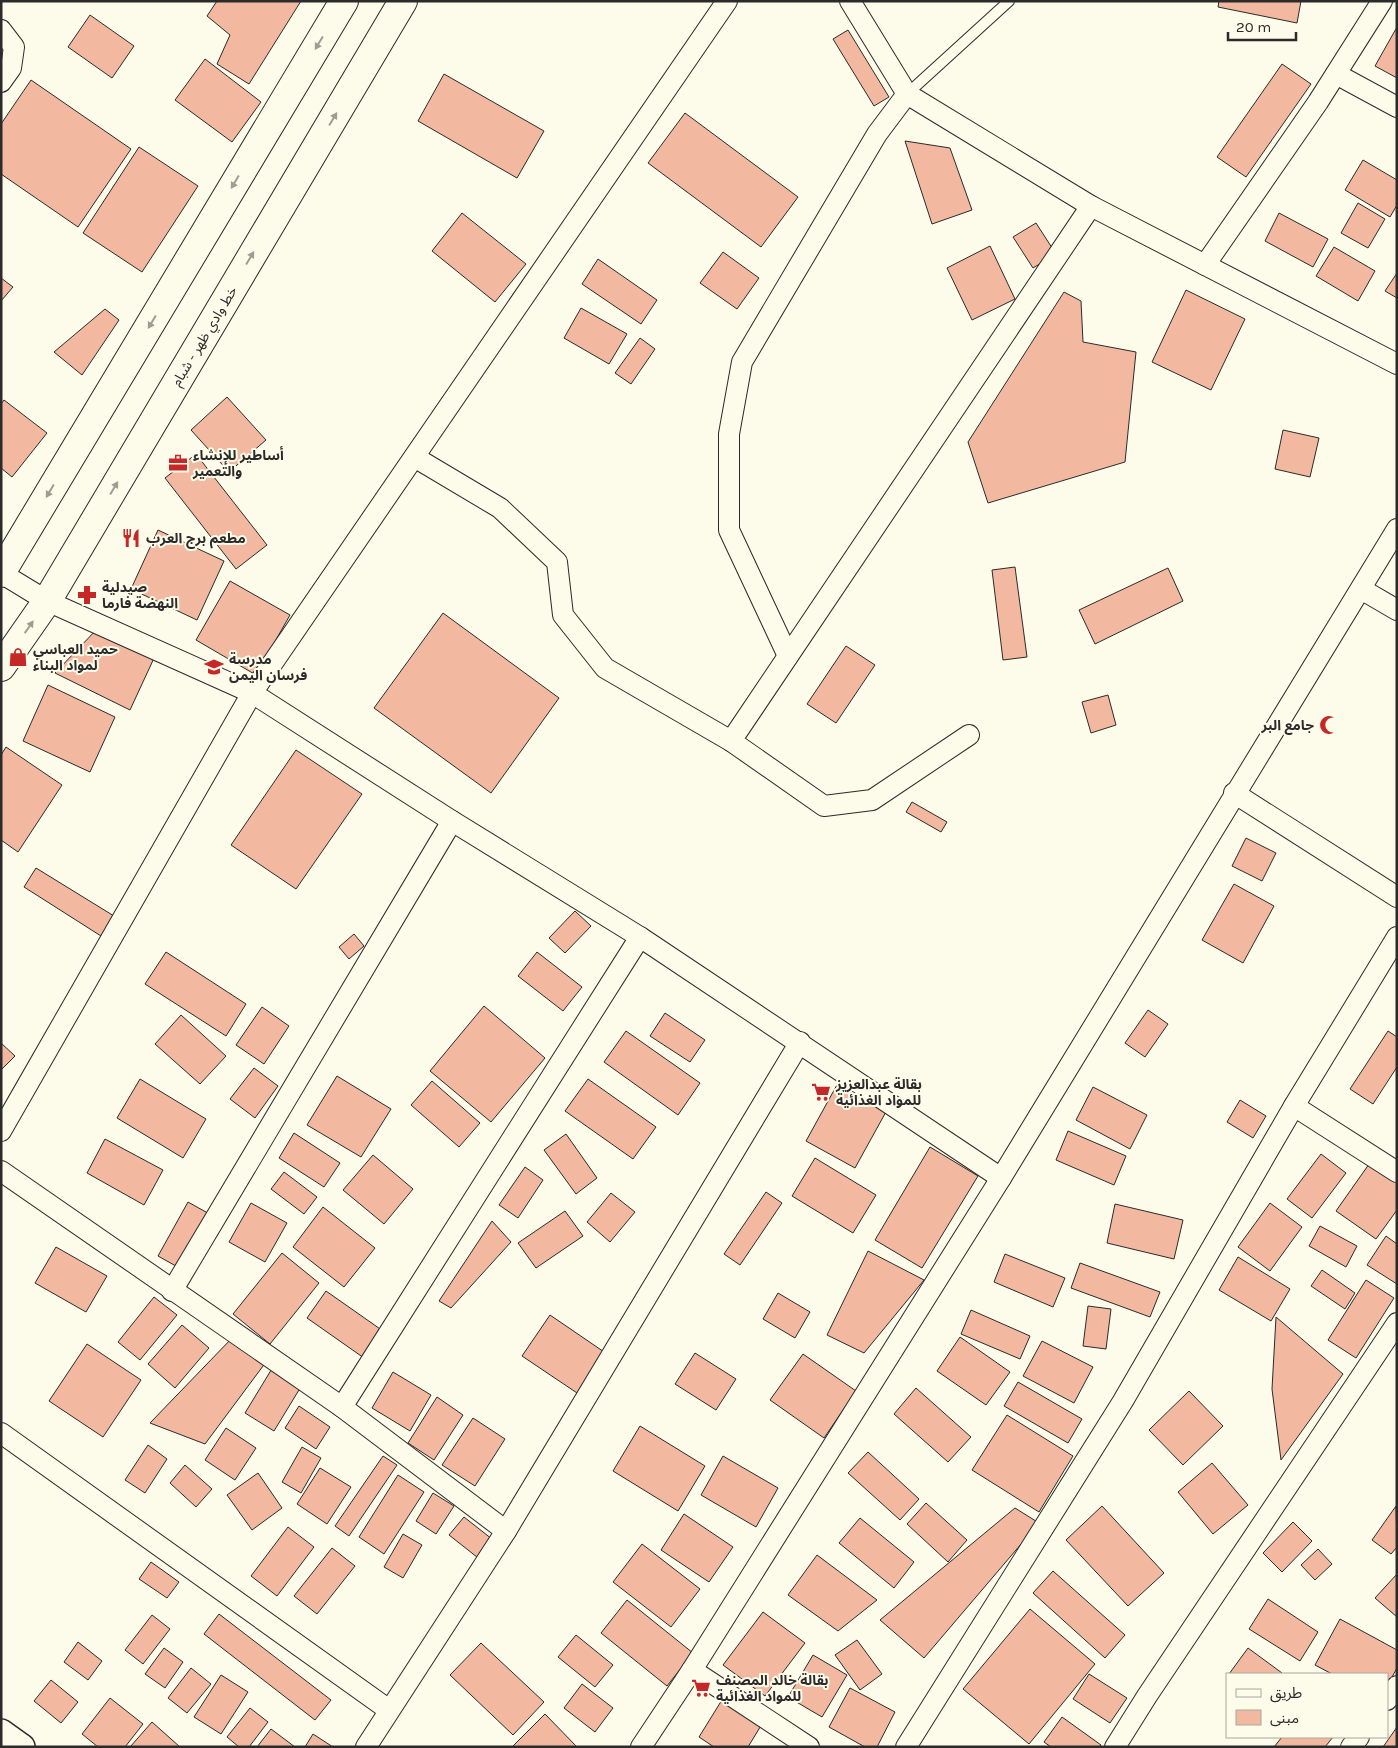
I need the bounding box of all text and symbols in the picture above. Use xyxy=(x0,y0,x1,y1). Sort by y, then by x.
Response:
scale bar xyxy=(1228,10,1296,42)
text: 20 m xyxy=(1236,18,1271,36)
one-way arrow xyxy=(315,37,324,50)
one-way arrow xyxy=(329,112,338,125)
one-way arrow xyxy=(231,176,240,189)
one-way arrow xyxy=(246,252,255,265)
street label: خط وادي ظهر - شبام xyxy=(168,283,243,391)
one-way arrow xyxy=(147,315,156,328)
place label: أساطير للإنشاء والتعمير xyxy=(192,446,284,480)
office icon: أساطير للإنشاء والتعمير xyxy=(167,452,189,474)
one-way arrow xyxy=(109,482,118,495)
one-way arrow xyxy=(46,485,55,498)
restaurant icon: مطعم برج العرب xyxy=(120,527,142,549)
place label: مطعم برج العرب xyxy=(146,530,246,549)
place label: صيدلية النهضة فارما xyxy=(102,579,178,612)
pharmacy icon: صيدلية النهضة فارما xyxy=(76,584,98,606)
one-way arrow xyxy=(24,620,34,634)
place label: حميد العباسي لمواد البناء xyxy=(33,641,118,674)
shop icon: حميد العباسي لمواد البناء xyxy=(7,646,29,668)
place label: مدرسة فرسان اليمن xyxy=(229,651,307,684)
school or university icon: مدرسة فرسان اليمن xyxy=(203,656,225,678)
mosque icon: جامع البر xyxy=(1318,714,1340,736)
place label: جامع البر xyxy=(1260,717,1314,735)
place label: بقالة عبدالعزيز للمواد الغذائية xyxy=(835,1076,922,1109)
supermarket icon: بقالة عبدالعزيز للمواد الغذائية xyxy=(810,1081,832,1103)
place label: بقالة خالد المصنف للمواد الغذائية xyxy=(716,1672,829,1705)
legend xyxy=(1226,1673,1388,1738)
supermarket icon: بقالة خالد المصنف للمواد الغذائية xyxy=(690,1677,712,1699)
text: طريق xyxy=(1270,1684,1302,1703)
text: مبنى xyxy=(1270,1709,1299,1727)

